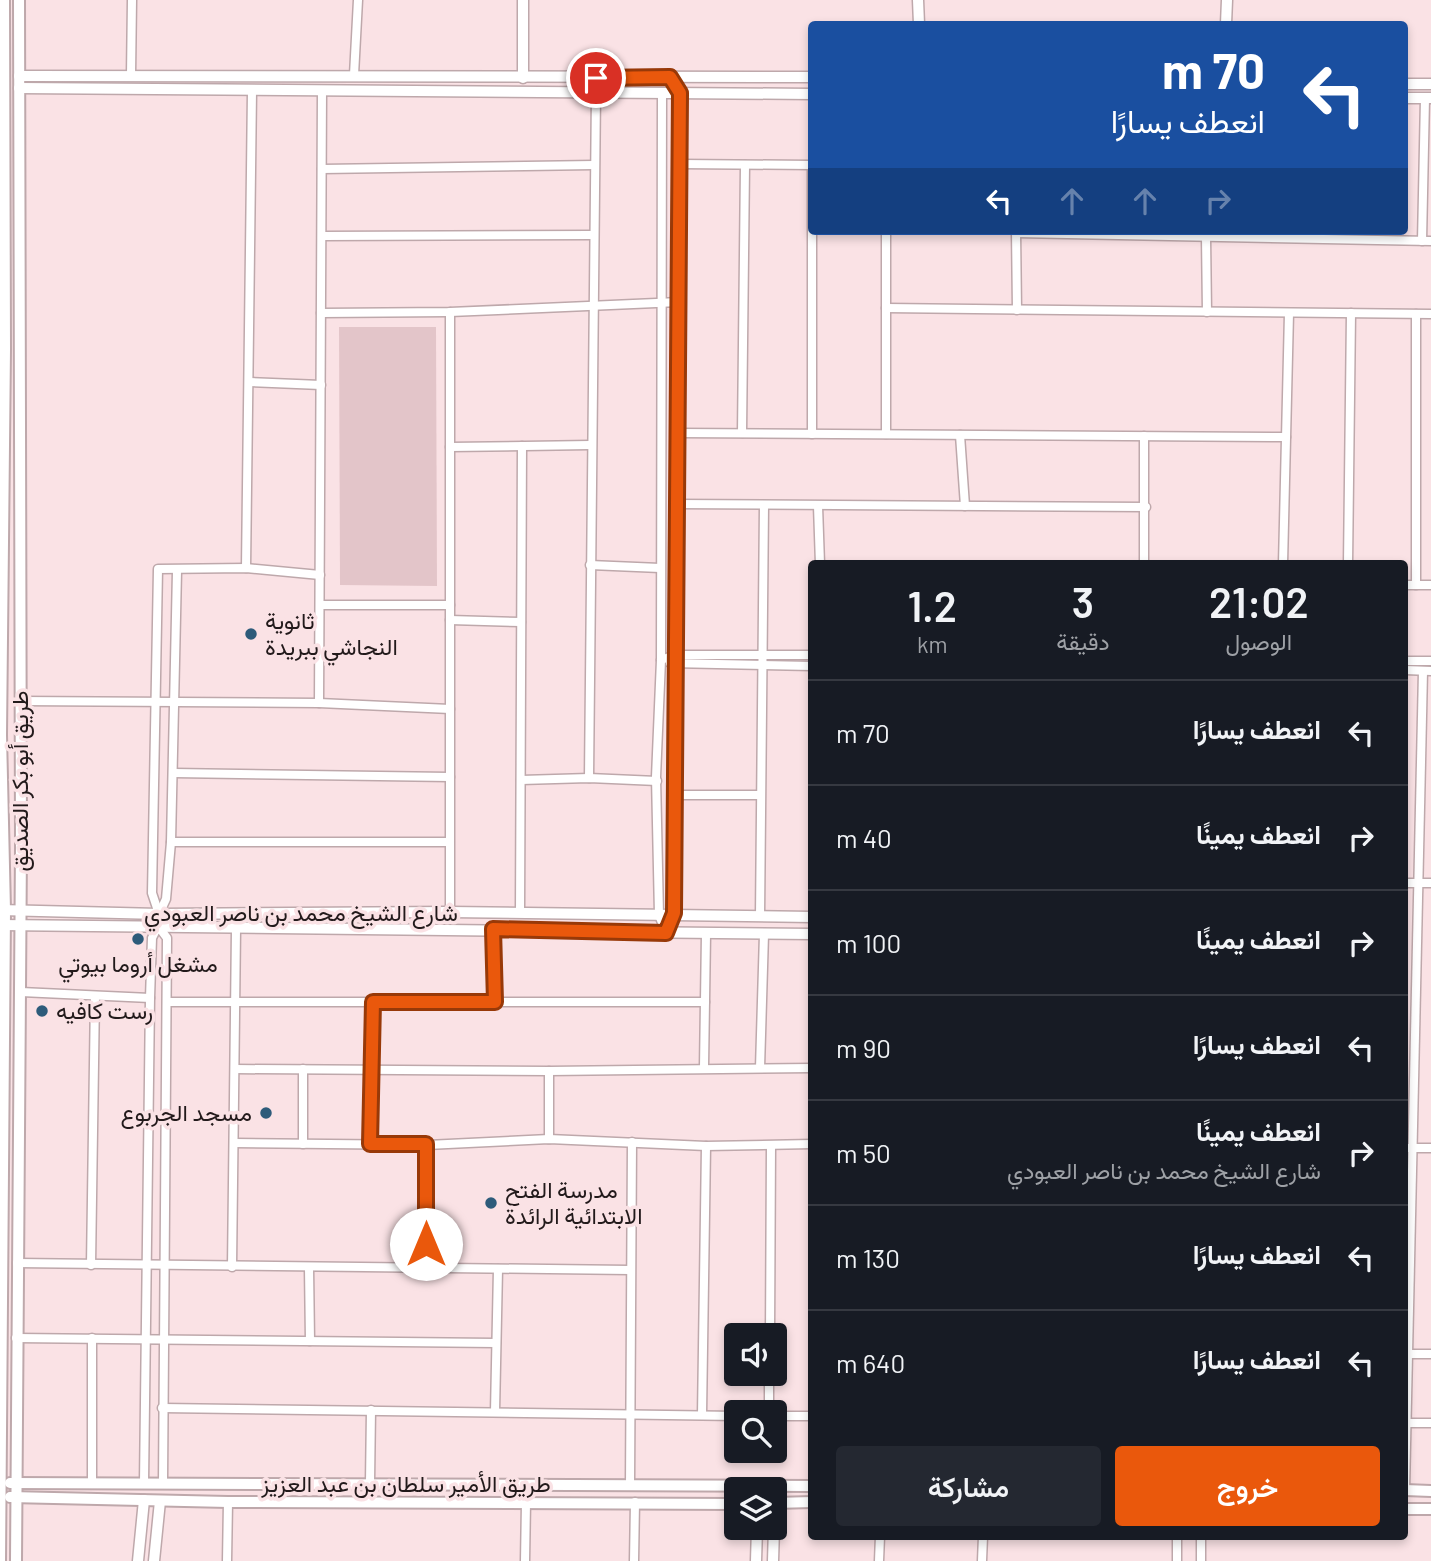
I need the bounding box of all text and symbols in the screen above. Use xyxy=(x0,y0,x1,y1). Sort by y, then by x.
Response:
text: 70 m xyxy=(1162,40,1265,99)
pin xyxy=(566,48,626,108)
icon: left xyxy=(1289,49,1380,140)
icon: arrive xyxy=(577,59,615,97)
text: انعطف يسارًا xyxy=(1111,101,1265,139)
icon: left xyxy=(980,182,1018,220)
icon: ahead xyxy=(1053,182,1091,220)
icon: ahead xyxy=(1126,182,1164,220)
icon: right xyxy=(1199,182,1237,220)
text: 3 xyxy=(1072,576,1094,626)
text: 21:02 xyxy=(1209,576,1309,626)
text: 1.2 xyxy=(907,580,957,630)
place label: ثانوية النجاشي ببريدة xyxy=(265,606,398,666)
marker: ثانوية النجاشي ببريدة xyxy=(243,626,259,642)
text: دقيقة xyxy=(1056,627,1110,655)
text: الوصول xyxy=(1226,627,1292,655)
text: km xyxy=(917,630,947,658)
street label: طريق أبو بكر الصديق xyxy=(5,690,35,872)
text: انعطف يسارًا xyxy=(1193,713,1321,744)
icon: left xyxy=(1342,714,1380,752)
text: 70 m xyxy=(836,717,890,748)
text: انعطف يمينًا xyxy=(1196,818,1321,849)
icon: right xyxy=(1342,819,1380,857)
text: 40 m xyxy=(836,822,892,853)
street label: شارع الشيخ محمد بن ناصر العبودي xyxy=(144,898,458,932)
text: انعطف يمينًا xyxy=(1196,923,1321,954)
icon: right xyxy=(1342,924,1380,962)
text: 100 m xyxy=(836,927,901,958)
marker: مشغل أروما بيوتي xyxy=(130,931,146,947)
place label: مشغل أروما بيوتي xyxy=(58,949,218,983)
place label: رست كافيه xyxy=(56,996,153,1026)
marker: رست كافيه xyxy=(34,1003,50,1019)
text: انعطف يسارًا xyxy=(1193,1028,1321,1059)
icon: left xyxy=(1342,1029,1380,1067)
text: 90 m xyxy=(836,1032,891,1063)
place label: مسجد الجربوع xyxy=(121,1098,252,1129)
marker: مسجد الجربوع xyxy=(258,1105,274,1121)
text: انعطف يمينًا xyxy=(1196,1115,1321,1146)
icon: right xyxy=(1342,1134,1380,1172)
text: 50 m xyxy=(836,1137,891,1168)
text: شارع الشيخ محمد بن ناصر العبودي xyxy=(1007,1156,1321,1184)
place label: مدرسة الفتح الابتدائية الرائدة xyxy=(505,1175,643,1231)
marker: مدرسة الفتح الابتدائية الرائدة xyxy=(483,1195,499,1211)
position arrow xyxy=(389,1207,463,1281)
text: انعطف يسارًا xyxy=(1193,1238,1321,1269)
icon: left xyxy=(1342,1239,1380,1277)
text: 130 m xyxy=(836,1242,900,1273)
map controls xyxy=(724,1323,787,1540)
button: sound xyxy=(724,1323,787,1386)
text: انعطف يسارًا xyxy=(1193,1343,1321,1374)
icon: left xyxy=(1342,1344,1380,1382)
text: 640 m xyxy=(836,1347,905,1378)
button: search xyxy=(724,1400,787,1463)
button: مشاركة xyxy=(836,1446,1101,1526)
button: خروج xyxy=(1115,1446,1380,1526)
street label: طريق الأمير سلطان بن عبد العزيز xyxy=(260,1469,551,1499)
button: layers xyxy=(724,1477,787,1540)

